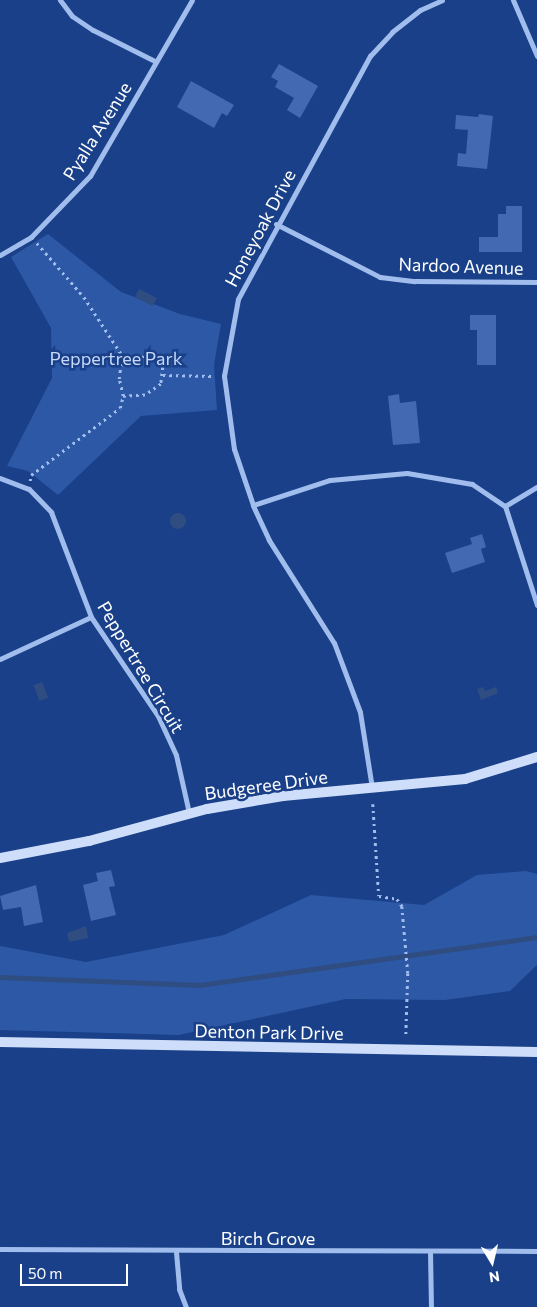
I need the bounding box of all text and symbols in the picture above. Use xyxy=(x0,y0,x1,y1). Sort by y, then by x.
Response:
street label: Pyalla Avenue xyxy=(58,78,136,184)
street label: Honeyoak Drive xyxy=(220,166,300,290)
street label: Nardoo Avenue xyxy=(398,253,524,279)
park label: Peppertree Park xyxy=(50,347,182,369)
street label: Peppertree Circuit xyxy=(93,597,189,737)
street label: Budgeree Drive xyxy=(203,766,329,804)
street label: Denton Park Drive xyxy=(194,1020,344,1044)
street label: Birch Grove xyxy=(221,1227,315,1249)
north arrow xyxy=(467,1237,517,1287)
scale bar xyxy=(22,1254,130,1286)
text: 50 m xyxy=(28,1264,62,1282)
text: N xyxy=(488,1268,501,1287)

